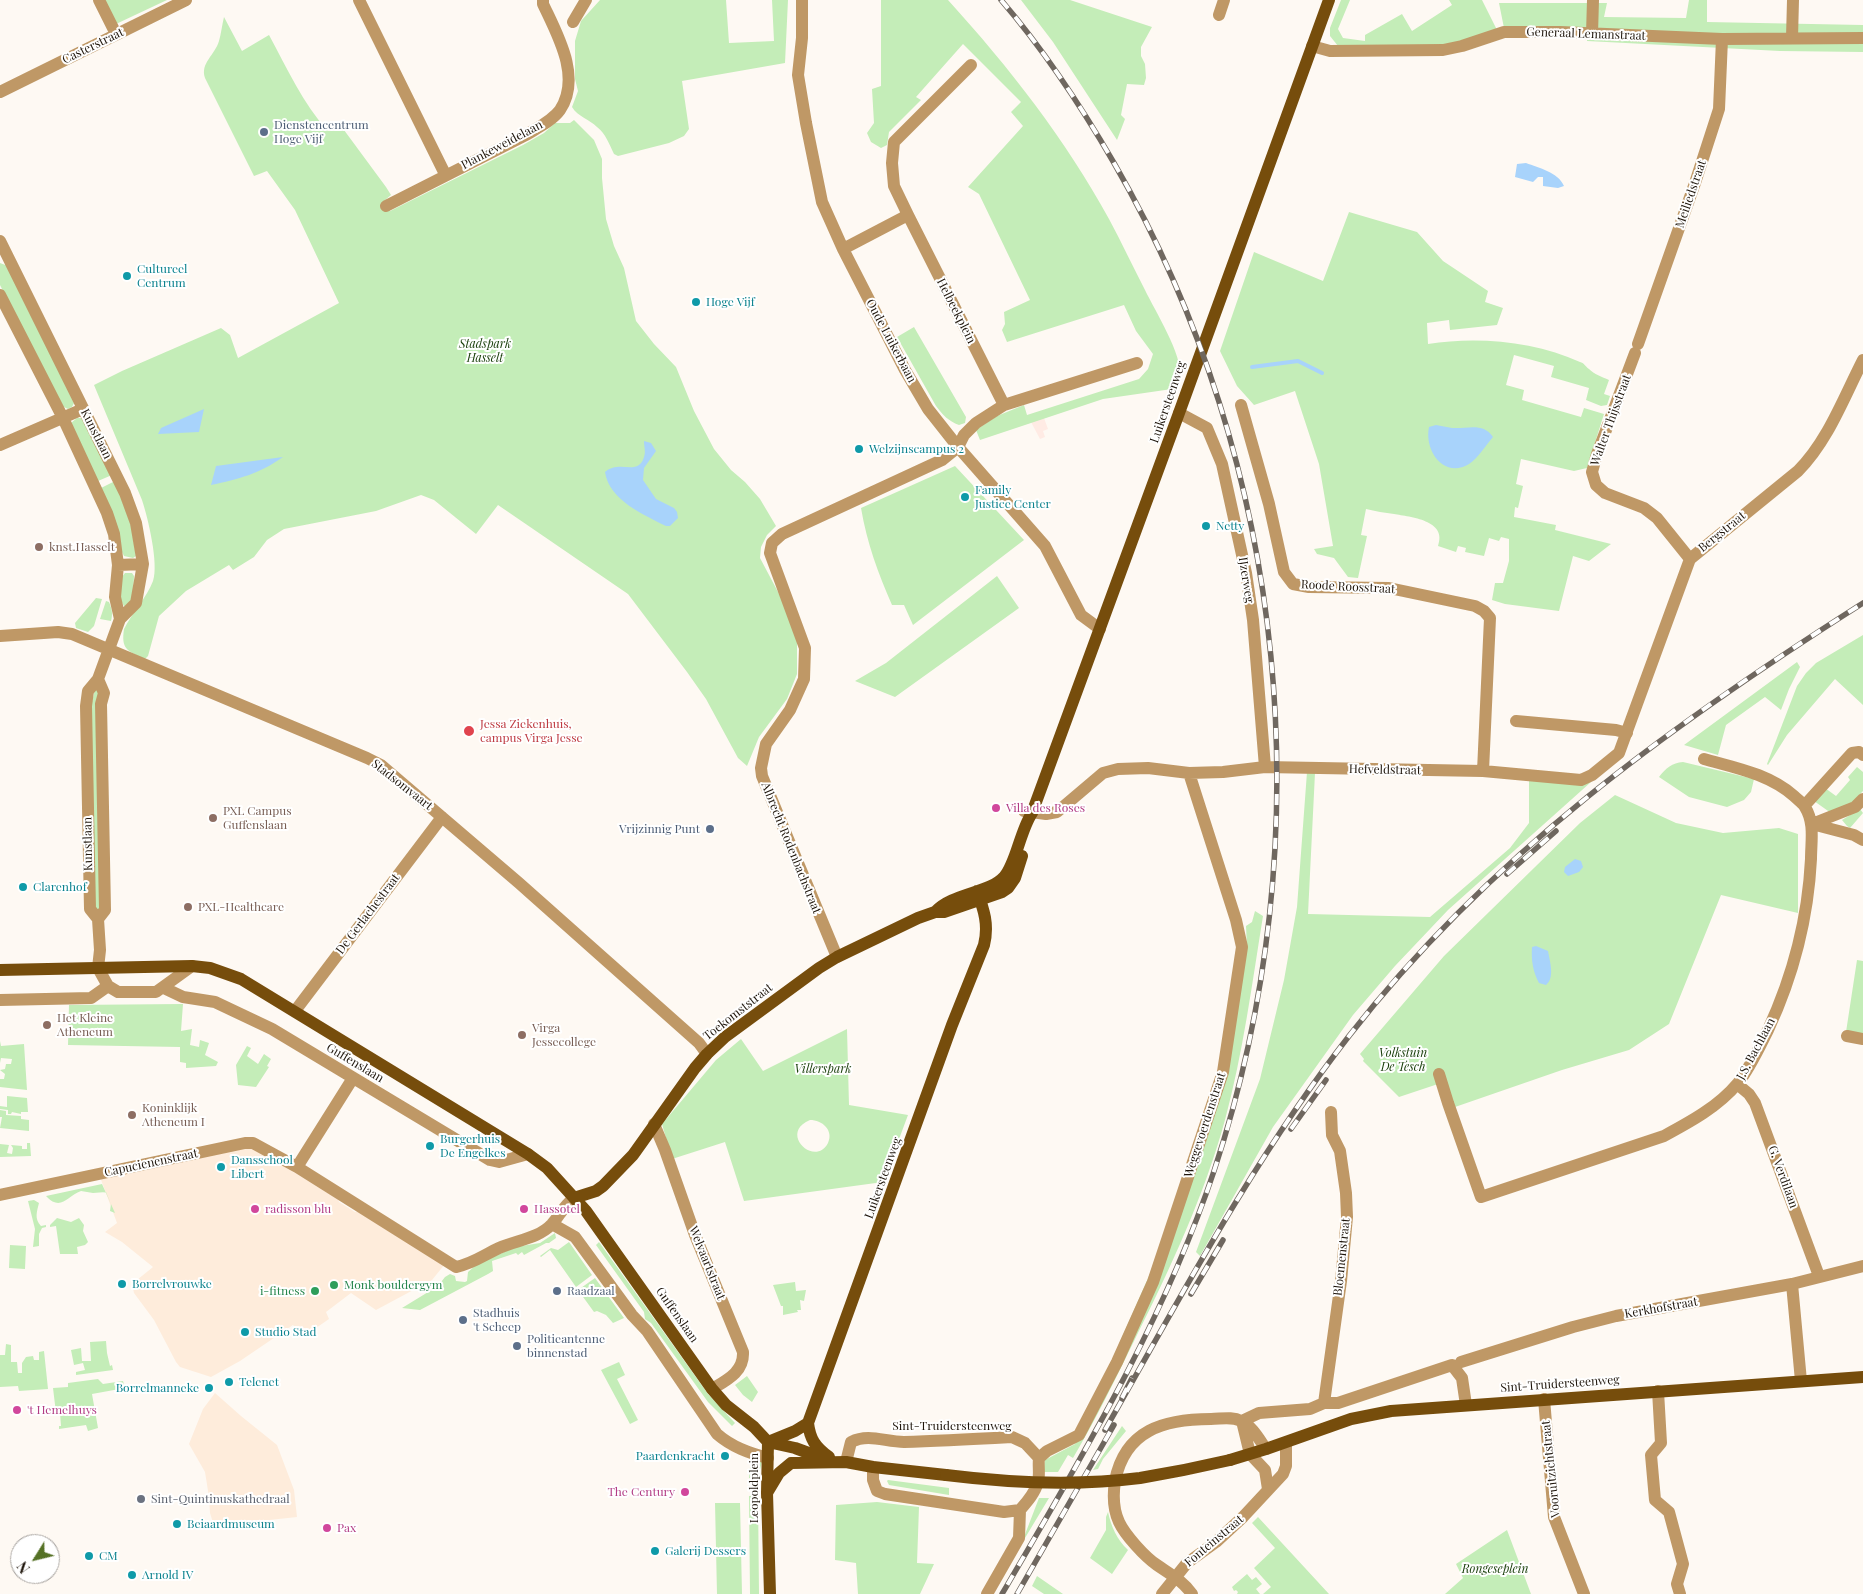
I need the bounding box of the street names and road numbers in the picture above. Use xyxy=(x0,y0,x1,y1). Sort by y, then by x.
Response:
street label: Casterstraat xyxy=(60,25,126,67)
street label: Generaal Lemanstraat xyxy=(1526,25,1646,43)
street label: Plankeweidelaan xyxy=(459,117,545,173)
street label: Meiliedstraat xyxy=(1673,158,1709,230)
street label: Helbeekplein xyxy=(933,276,979,346)
street label: Oude Luikerbaan xyxy=(863,297,919,385)
street label: Luikersteenweg xyxy=(1147,359,1189,445)
street label: Walter Thijsstraat xyxy=(1588,372,1634,468)
street label: Kunstlaan xyxy=(77,407,115,461)
street label: Bergstraat xyxy=(1696,509,1748,555)
street label: IJzerweg xyxy=(1235,556,1257,604)
street label: Roode Roosstraat xyxy=(1300,577,1396,597)
street label: Stadsomvaart xyxy=(369,757,435,813)
street label: Hefveldstraat xyxy=(1349,762,1421,778)
street label: Albrecht Rodenbachstraat xyxy=(758,780,824,916)
street label: Kunstlaan xyxy=(80,817,96,871)
street label: De Gerlachestraat xyxy=(333,871,403,957)
street label: Toekomststraat xyxy=(701,981,775,1043)
street label: J.S. Bachlaan xyxy=(1734,1016,1778,1082)
street label: Guffenslaan xyxy=(324,1040,386,1086)
street label: Weggevoerdenstraat xyxy=(1181,1071,1229,1179)
street label: Luikersteenweg xyxy=(862,1135,904,1221)
street label: G. Verdilaan xyxy=(1765,1144,1801,1210)
street label: Capucienenstraat xyxy=(103,1146,199,1180)
street label: Bloemenstraat xyxy=(1331,1217,1353,1297)
street label: Welvaartstraat xyxy=(686,1224,728,1302)
street label: Guffenslaan xyxy=(653,1285,701,1345)
street label: Kerkhofstraat xyxy=(1623,1294,1699,1322)
street label: Sint-Truidersteenweg xyxy=(1500,1373,1620,1395)
street label: Sint-Truidersteenweg xyxy=(892,1419,1012,1433)
street label: Vooruitzichtstraat xyxy=(1539,1420,1563,1518)
street label: Leopoldplein xyxy=(747,1453,761,1523)
street label: Fonteinstraat xyxy=(1182,1512,1246,1570)

